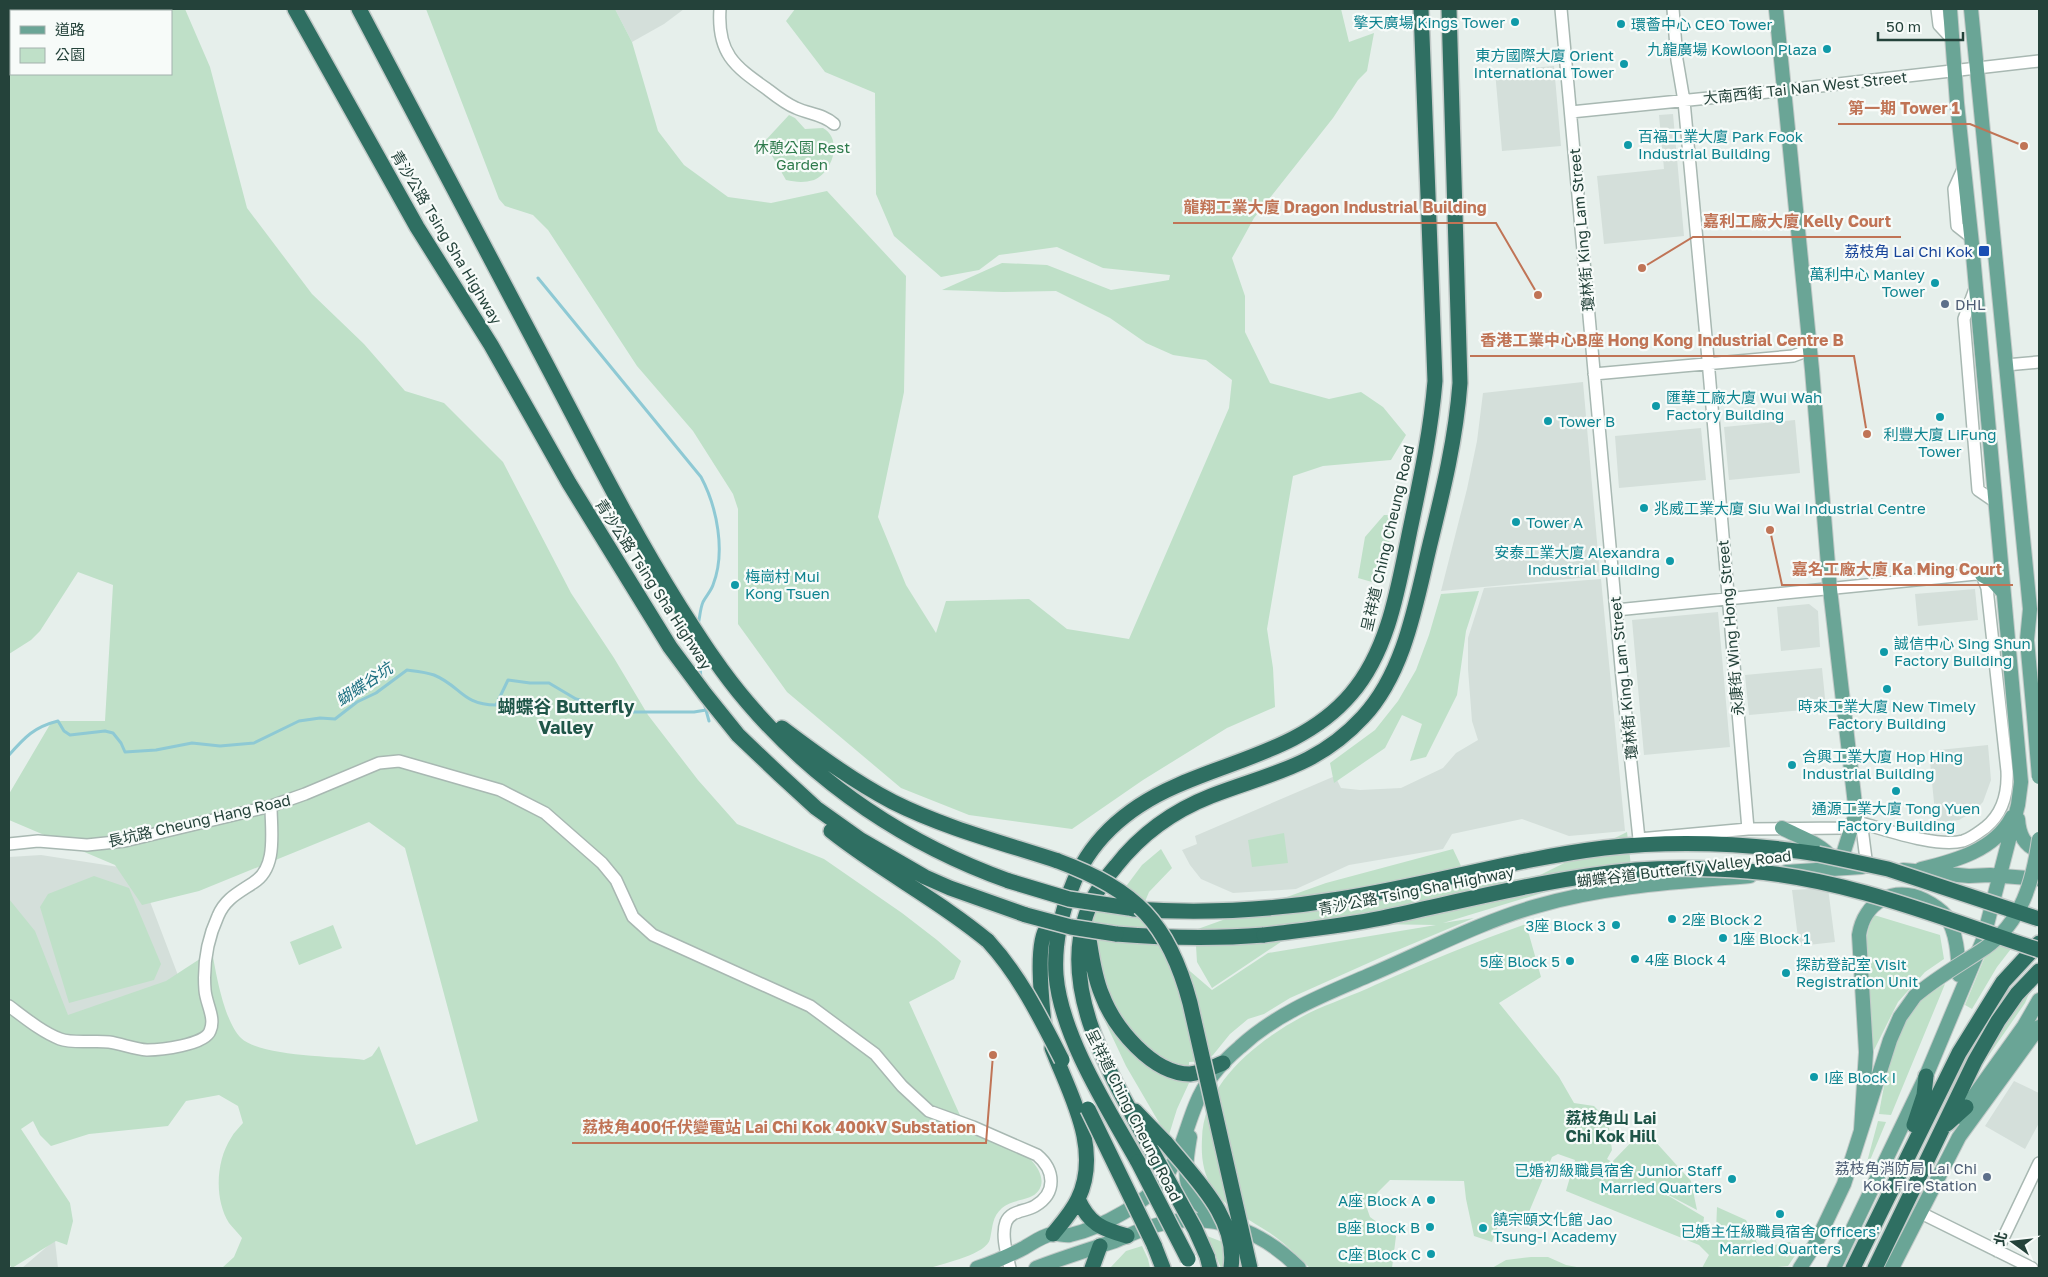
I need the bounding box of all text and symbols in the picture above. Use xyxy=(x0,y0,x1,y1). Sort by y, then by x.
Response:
legend xyxy=(10,10,172,75)
scale bar xyxy=(1878,10,1963,42)
place label: 擎天廣場 Kings Tower xyxy=(1353,13,1505,31)
place label: 環薈中心 CEO Tower xyxy=(1631,15,1772,33)
marker: 擎天廣場 Kings Tower xyxy=(1509,16,1521,28)
text: 50 m xyxy=(1886,17,1921,35)
marker: 環薈中心 CEO Tower xyxy=(1615,18,1627,30)
text: 道路 xyxy=(55,20,85,38)
place label: 九龍廣場 Kowloon Plaza xyxy=(1647,40,1817,58)
marker: 九龍廣場 Kowloon Plaza xyxy=(1821,43,1833,55)
text: 公園 xyxy=(55,45,85,63)
place label: 東方國際大廈 Orient International Tower xyxy=(1473,46,1614,81)
marker: 東方國際大廈 Orient International Tower xyxy=(1618,58,1630,70)
street label: 大南西街 Tai Nan West Street xyxy=(1702,67,1908,107)
callout: 第一期 Tower 1 xyxy=(1838,93,1970,124)
text: 第一期 Tower 1 xyxy=(1848,98,1960,118)
place label: 百福工業大廈 Park Fook Industrial Building xyxy=(1638,127,1804,162)
park label: 休憩公園 Rest Garden xyxy=(754,138,850,173)
marker: 百福工業大廈 Park Fook Industrial Building xyxy=(1622,139,1634,151)
street label: 青沙公路 Tsing Sha Highway xyxy=(388,147,506,328)
street label: 瓊林街 King Lam Street xyxy=(1565,148,1597,312)
callout: 龍翔工業大廈 Dragon Industrial Building xyxy=(1173,192,1496,223)
text: 龍翔工業大廈 Dragon Industrial Building xyxy=(1183,197,1487,217)
callout: 嘉利工廠大廈 Kelly Court xyxy=(1693,206,1901,237)
text: 嘉利工廠大廈 Kelly Court xyxy=(1703,211,1891,231)
place label: 荔枝角 Lai Chi Kok xyxy=(1845,242,1974,260)
marker: 荔枝角 Lai Chi Kok xyxy=(1977,244,1991,258)
place label: 萬利中心 Manley Tower xyxy=(1809,265,1926,300)
marker: 萬利中心 Manley Tower xyxy=(1929,277,1941,289)
place label: DHL xyxy=(1955,295,1986,313)
marker: DHL xyxy=(1939,298,1951,310)
callout: 香港工業中心B座 Hong Kong Industrial Centre B xyxy=(1470,325,1854,356)
text: 香港工業中心B座 Hong Kong Industrial Centre B xyxy=(1480,330,1844,350)
place label: 匯華工廠大廈 Wui Wah Factory Building xyxy=(1666,388,1822,423)
marker: 匯華工廠大廈 Wui Wah Factory Building xyxy=(1650,400,1662,412)
marker: 利豐大廈 LiFung Tower xyxy=(1934,411,1946,423)
place label: Tower B xyxy=(1558,412,1615,430)
marker: Tower B xyxy=(1542,415,1554,427)
place label: 利豐大廈 LiFung Tower xyxy=(1884,425,1996,460)
street label: 呈祥道 Ching Cheung Road xyxy=(1357,443,1417,633)
street label: 青沙公路 Tsing Sha Highway xyxy=(592,495,716,673)
place label: 兆威工業大廈 Siu Wai Industrial Centre xyxy=(1654,499,1926,517)
marker: 兆威工業大廈 Siu Wai Industrial Centre xyxy=(1638,502,1650,514)
place label: Tower A xyxy=(1526,513,1583,531)
marker: Tower A xyxy=(1510,516,1522,528)
street label: 永康街 Wing Hong Street xyxy=(1713,539,1747,717)
place label: 安泰工業大廈 Alexandra Industrial Building xyxy=(1494,543,1660,578)
callout: 嘉名工廠大廈 Ka Ming Court xyxy=(1782,554,2013,585)
marker: 安泰工業大廈 Alexandra Industrial Building xyxy=(1664,555,1676,567)
text: 嘉名工廠大廈 Ka Ming Court xyxy=(1792,559,2002,579)
place label: 梅崗村 Mui Kong Tsuen xyxy=(745,567,830,602)
marker: 梅崗村 Mui Kong Tsuen xyxy=(729,579,741,591)
street label: 瓊林街 King Lam Street xyxy=(1605,596,1641,760)
place label: 誠信中心 Sing Shun Factory Building xyxy=(1894,634,2031,669)
marker: 誠信中心 Sing Shun Factory Building xyxy=(1878,646,1890,658)
water label: 蝴蝶谷坑 xyxy=(332,657,398,710)
marker: 時來工業大廈 New Timely Factory Building xyxy=(1881,683,1893,695)
district label: 蝴蝶谷 Butterfly Valley xyxy=(497,695,635,738)
place label: 時來工業大廈 New Timely Factory Building xyxy=(1798,697,1976,732)
place label: 合興工業大廈 Hop Hing Industrial Building xyxy=(1802,747,1963,782)
marker: 合興工業大廈 Hop Hing Industrial Building xyxy=(1786,759,1798,771)
marker: 通源工業大廈 Tong Yuen Factory Building xyxy=(1890,785,1902,797)
street label: 長坑路 Cheung Hang Road xyxy=(106,790,292,850)
place label: 通源工業大廈 Tong Yuen Factory Building xyxy=(1812,799,1980,834)
street label: 蝴蝶谷道 Butterfly Valley Road xyxy=(1576,846,1792,890)
street label: 青沙公路 Tsing Sha Highway xyxy=(1316,862,1516,918)
place label: 2座 Block 2 xyxy=(1682,910,1762,928)
marker: 2座 Block 2 xyxy=(1666,913,1678,925)
place label: 3座 Block 3 xyxy=(1526,916,1606,934)
marker: 3座 Block 3 xyxy=(1610,919,1622,931)
place label: 1座 Block 1 xyxy=(1733,929,1810,947)
marker: 1座 Block 1 xyxy=(1717,932,1729,944)
place label: 4座 Block 4 xyxy=(1645,950,1726,968)
place label: 5座 Block 5 xyxy=(1480,952,1560,970)
marker: 4座 Block 4 xyxy=(1629,953,1641,965)
marker: 5座 Block 5 xyxy=(1564,955,1576,967)
place label: 探訪登記室 Visit Registration Unit xyxy=(1796,955,1918,990)
marker: 探訪登記室 Visit Registration Unit xyxy=(1780,967,1792,979)
street label: 呈祥道 Ching Cheung Road xyxy=(1083,1026,1185,1204)
place label: I座 Block I xyxy=(1824,1068,1896,1086)
marker: I座 Block I xyxy=(1808,1071,1820,1083)
district label: 荔枝角山 Lai Chi Kok Hill xyxy=(1566,1108,1657,1146)
callout: 荔枝角400仟伏變電站 Lai Chi Kok 400kV Substation xyxy=(572,1112,986,1143)
text: 荔枝角400仟伏變電站 Lai Chi Kok 400kV Substation xyxy=(582,1117,976,1137)
place label: 荔枝角消防局 Lai Chi Kok Fire Station xyxy=(1835,1159,1977,1194)
place label: 已婚初級職員宿舍 Junior Staff Married Quarters xyxy=(1514,1161,1723,1196)
marker: 荔枝角消防局 Lai Chi Kok Fire Station xyxy=(1981,1171,1993,1183)
marker: 已婚初級職員宿舍 Junior Staff Married Quarters xyxy=(1726,1173,1738,1185)
place label: A座 Block A xyxy=(1338,1191,1421,1209)
marker: A座 Block A xyxy=(1425,1194,1437,1206)
marker: 已婚主任級職員宿舍 Officers' Married Quarters xyxy=(1774,1208,1786,1220)
place label: 饒宗頤文化館 Jao Tsung-I Academy xyxy=(1493,1210,1617,1245)
north arrow xyxy=(1988,1217,2038,1267)
place label: B座 Block B xyxy=(1337,1218,1420,1236)
marker: B座 Block B xyxy=(1424,1221,1436,1233)
marker: 饒宗頤文化館 Jao Tsung-I Academy xyxy=(1477,1222,1489,1234)
place label: 已婚主任級職員宿舍 Officers' Married Quarters xyxy=(1681,1222,1879,1257)
text: 北 xyxy=(1990,1230,2010,1247)
place label: C座 Block C xyxy=(1338,1245,1421,1263)
marker: C座 Block C xyxy=(1425,1248,1437,1260)

